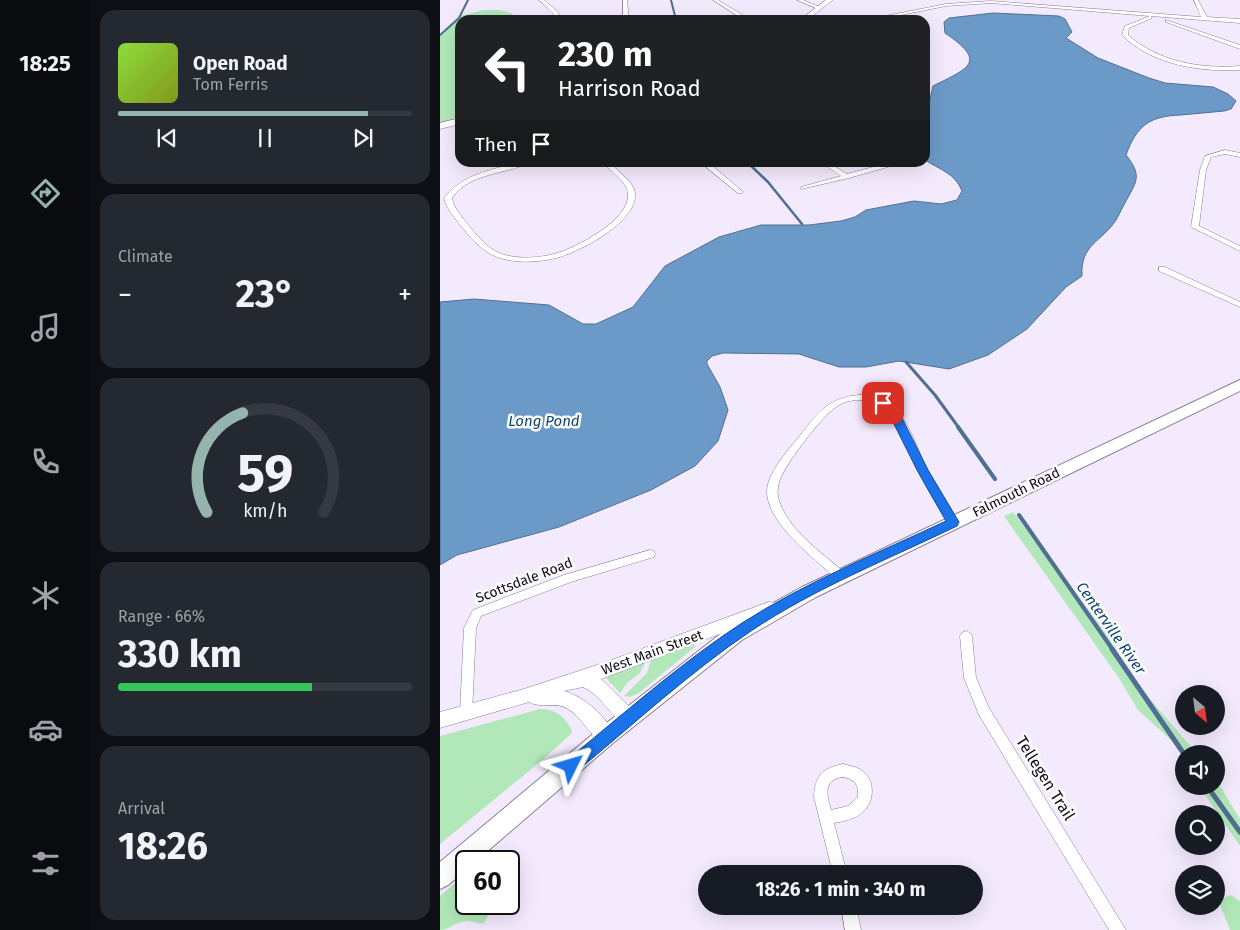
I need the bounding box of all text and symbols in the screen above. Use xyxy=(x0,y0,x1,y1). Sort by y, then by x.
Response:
text: 230 m xyxy=(558,33,652,75)
icon: left xyxy=(475,35,540,100)
text: 18:25 xyxy=(19,50,71,77)
text: Open Road xyxy=(193,52,288,75)
text: Tom Ferris xyxy=(193,75,268,94)
text: Harrison Road xyxy=(558,75,701,102)
icon: previous xyxy=(153,124,181,152)
icon: pause xyxy=(251,124,279,152)
icon: next xyxy=(349,124,377,152)
icon: arrive xyxy=(527,130,555,158)
text: Then xyxy=(475,133,517,156)
icon: directions xyxy=(28,176,63,211)
text: Climate xyxy=(118,247,173,266)
text: 23° xyxy=(236,271,295,317)
text: − xyxy=(118,278,132,311)
text: + xyxy=(398,278,412,311)
icon: music xyxy=(28,310,63,345)
pin xyxy=(862,382,904,424)
icon: arrive xyxy=(869,389,897,417)
water label: Long Pond xyxy=(508,412,580,430)
text: 59 xyxy=(237,442,293,505)
icon: phone xyxy=(28,444,63,479)
street label: Falmouth Road xyxy=(970,464,1063,521)
text: km/h xyxy=(243,500,287,522)
street label: Scottsdale Road xyxy=(473,554,575,607)
icon: climate xyxy=(28,578,63,613)
water label: Centerville River xyxy=(1073,578,1150,679)
text: Range · 66% xyxy=(118,607,205,626)
street label: West Main Street xyxy=(599,626,706,679)
text: 330 km xyxy=(118,631,242,677)
north arrow xyxy=(1175,685,1225,735)
map controls xyxy=(1175,685,1225,915)
icon: car xyxy=(28,712,63,747)
street label: Tellegen Trail xyxy=(1012,733,1079,824)
position arrow xyxy=(544,739,596,791)
button: sound xyxy=(1175,745,1225,795)
text: Arrival xyxy=(118,799,165,818)
button: search xyxy=(1175,805,1225,855)
text: 18:26 xyxy=(118,823,208,869)
icon: filters xyxy=(28,846,63,881)
speed limit sign: 60 xyxy=(455,850,520,915)
button: layers xyxy=(1175,865,1225,915)
text: 18:26 · 1 min · 340 m xyxy=(755,878,926,901)

